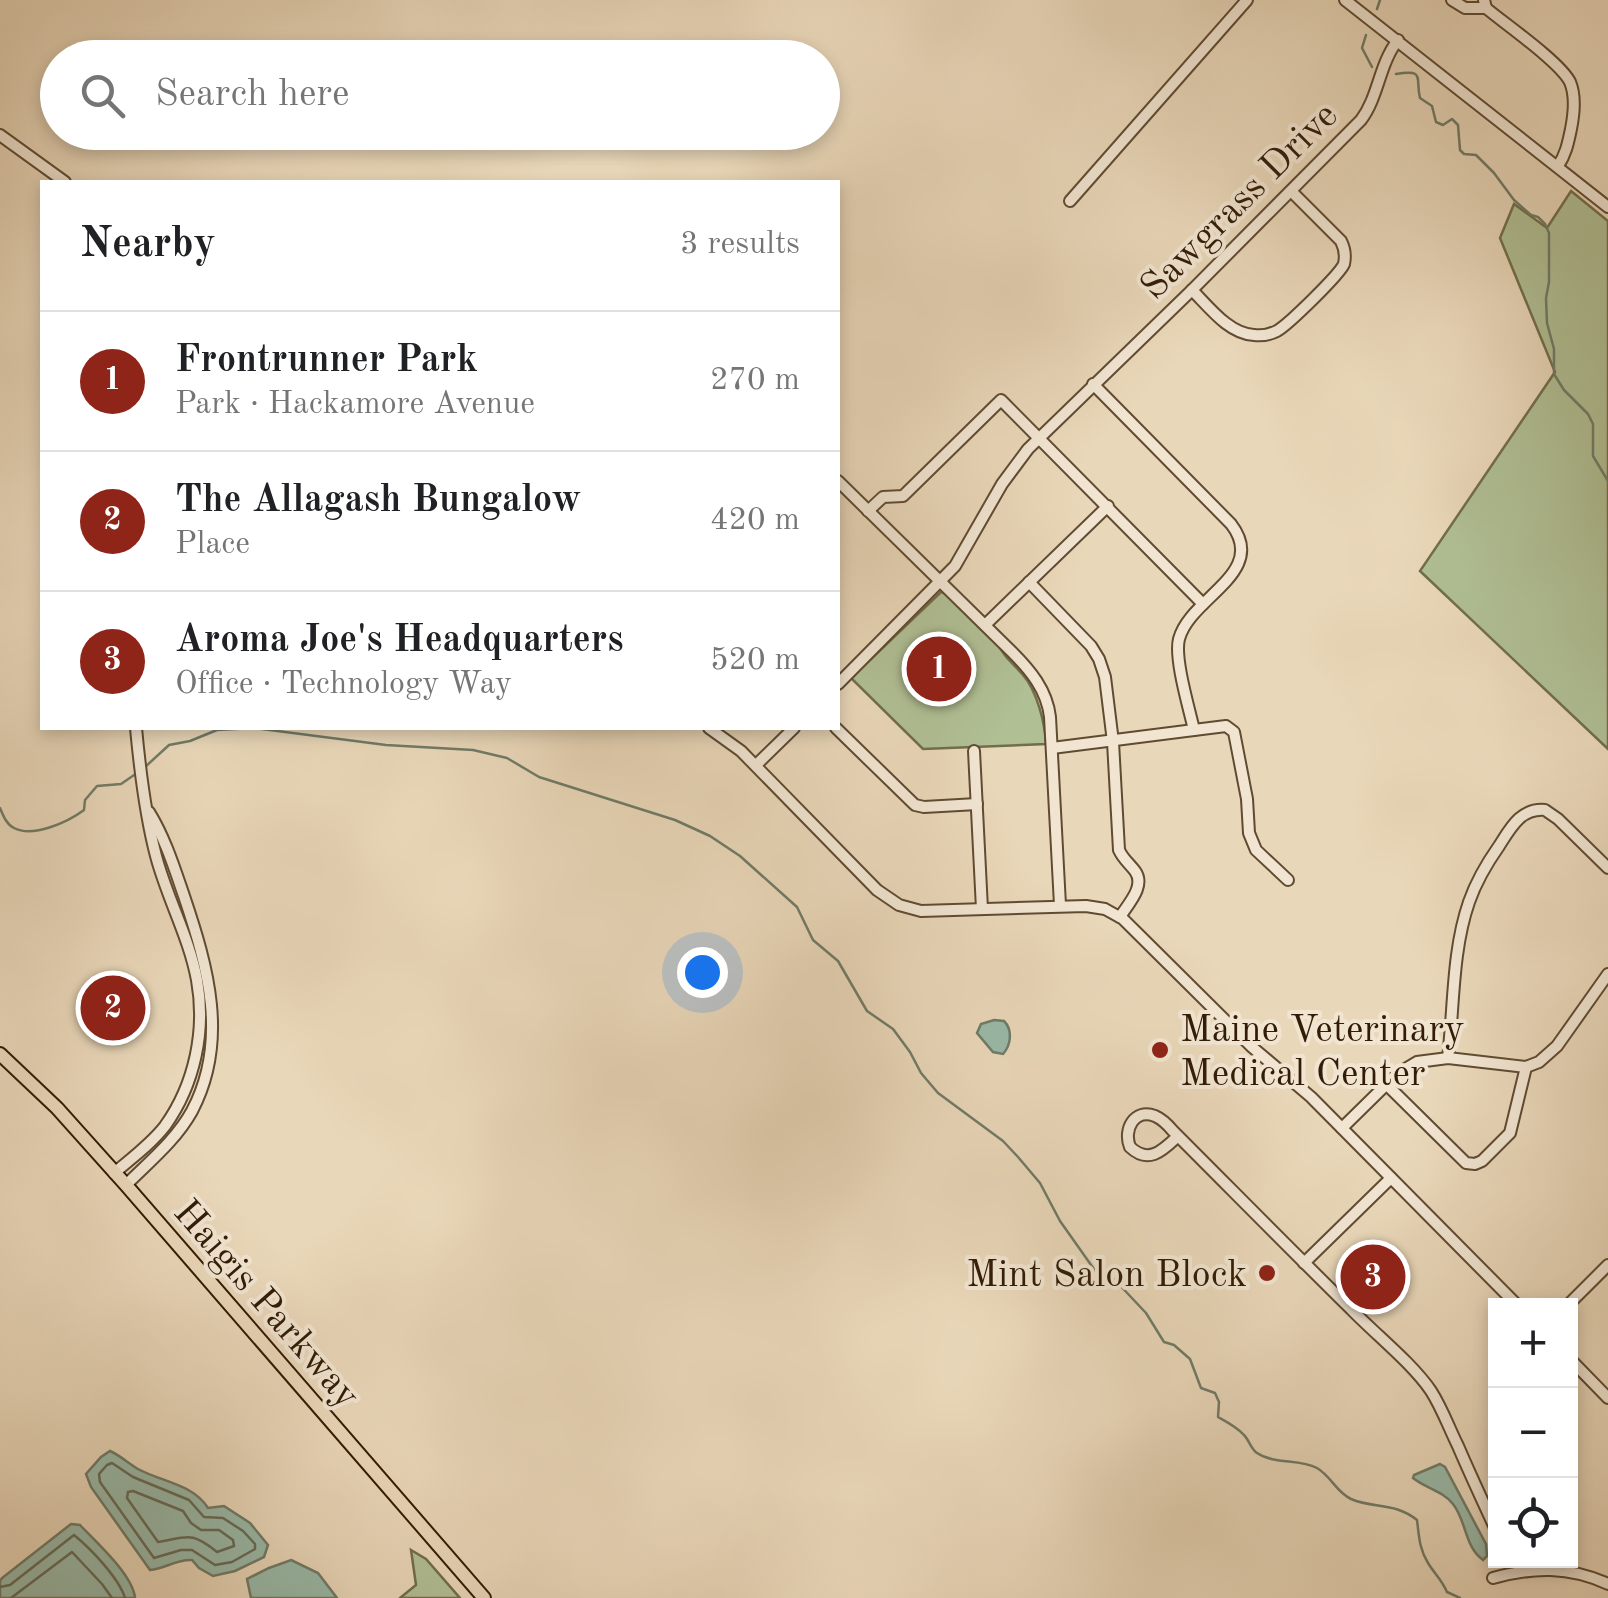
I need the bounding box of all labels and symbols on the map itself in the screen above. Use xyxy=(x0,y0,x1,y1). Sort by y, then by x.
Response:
street label: Sawgrass Drive xyxy=(1135,97,1346,308)
pin: 1 xyxy=(906,632,972,706)
your location xyxy=(677,947,728,998)
pin: 2 xyxy=(80,970,146,1046)
place label: Maine Veterinary Medical Center xyxy=(1180,1012,1464,1094)
marker: Maine Veterinary Medical Center xyxy=(1149,1039,1171,1061)
street label: Haigis Parkway xyxy=(166,1194,366,1416)
pin: 3 xyxy=(1340,1240,1406,1314)
place label: Mint Salon Block xyxy=(966,1257,1247,1295)
marker: Mint Salon Block xyxy=(1256,1262,1278,1284)

